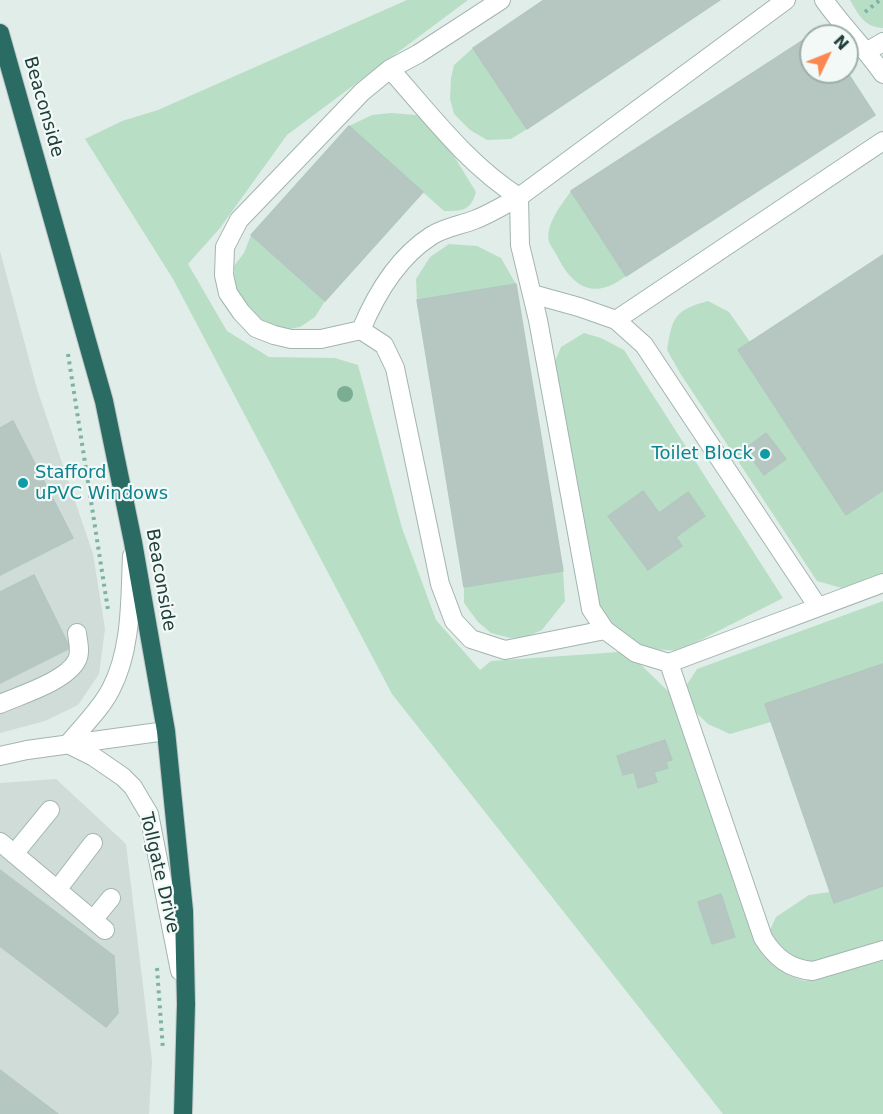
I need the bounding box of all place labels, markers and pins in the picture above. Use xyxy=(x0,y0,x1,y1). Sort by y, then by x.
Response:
place label: Toilet Block xyxy=(652,443,753,465)
marker: Toilet Block xyxy=(758,447,772,461)
place label: Stafford uPVC Windows xyxy=(35,462,168,504)
marker: Stafford uPVC Windows xyxy=(16,476,30,490)

